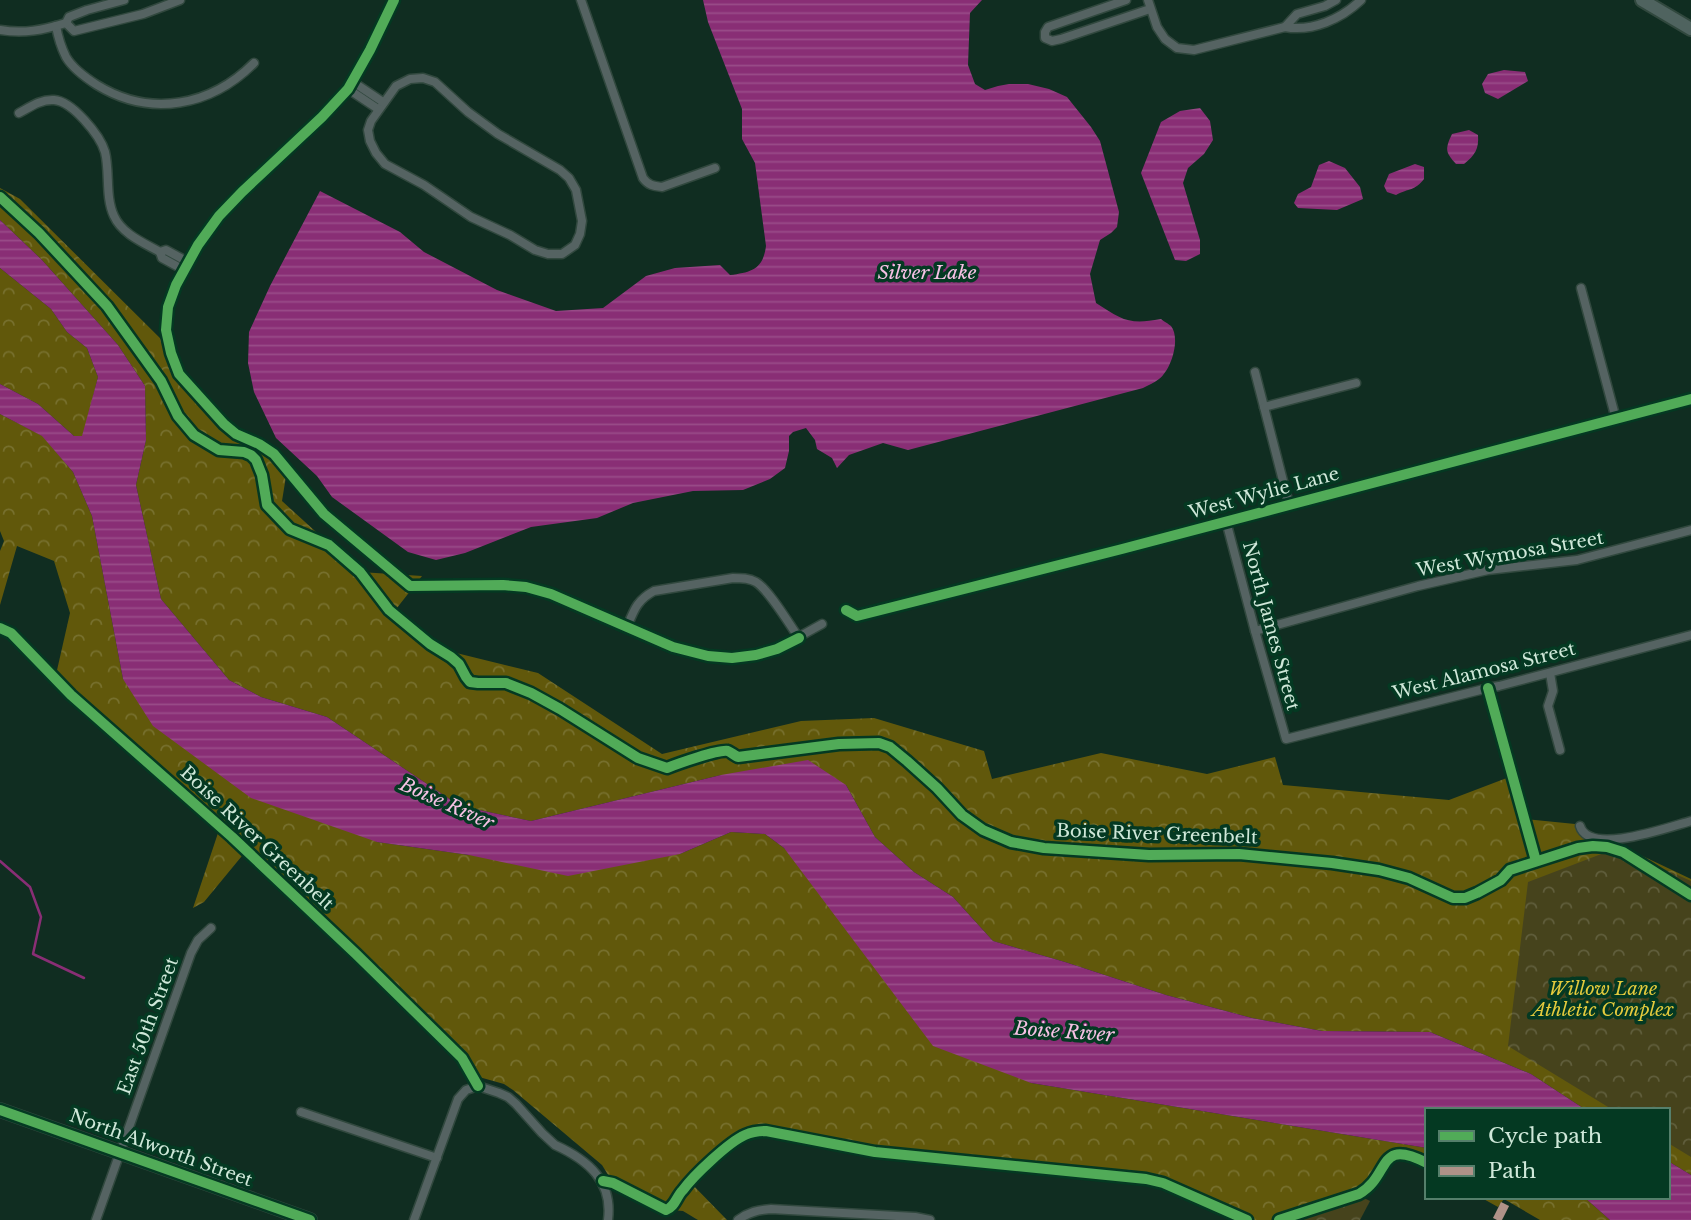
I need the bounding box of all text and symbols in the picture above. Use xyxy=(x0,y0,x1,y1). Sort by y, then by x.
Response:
water label: Silver Lake xyxy=(877,261,977,284)
street label: West Wylie Lane xyxy=(1186,462,1342,524)
street label: West Wymosa Street xyxy=(1414,527,1606,581)
street label: North James Street xyxy=(1238,539,1304,713)
street label: West Alamosa Street xyxy=(1389,638,1578,705)
street label: Boise River Greenbelt xyxy=(176,761,338,915)
water label: Boise River xyxy=(395,772,499,835)
street label: Boise River Greenbelt xyxy=(1056,819,1258,849)
street label: East 50th Street xyxy=(113,954,183,1098)
park label: Willow Lane Athletic Complex xyxy=(1530,978,1674,1021)
water label: Boise River xyxy=(1012,1016,1116,1047)
street label: North Alworth Street xyxy=(66,1105,256,1191)
legend xyxy=(1425,1108,1670,1199)
text: Cycle path xyxy=(1488,1123,1602,1149)
text: Path xyxy=(1488,1158,1536,1184)

